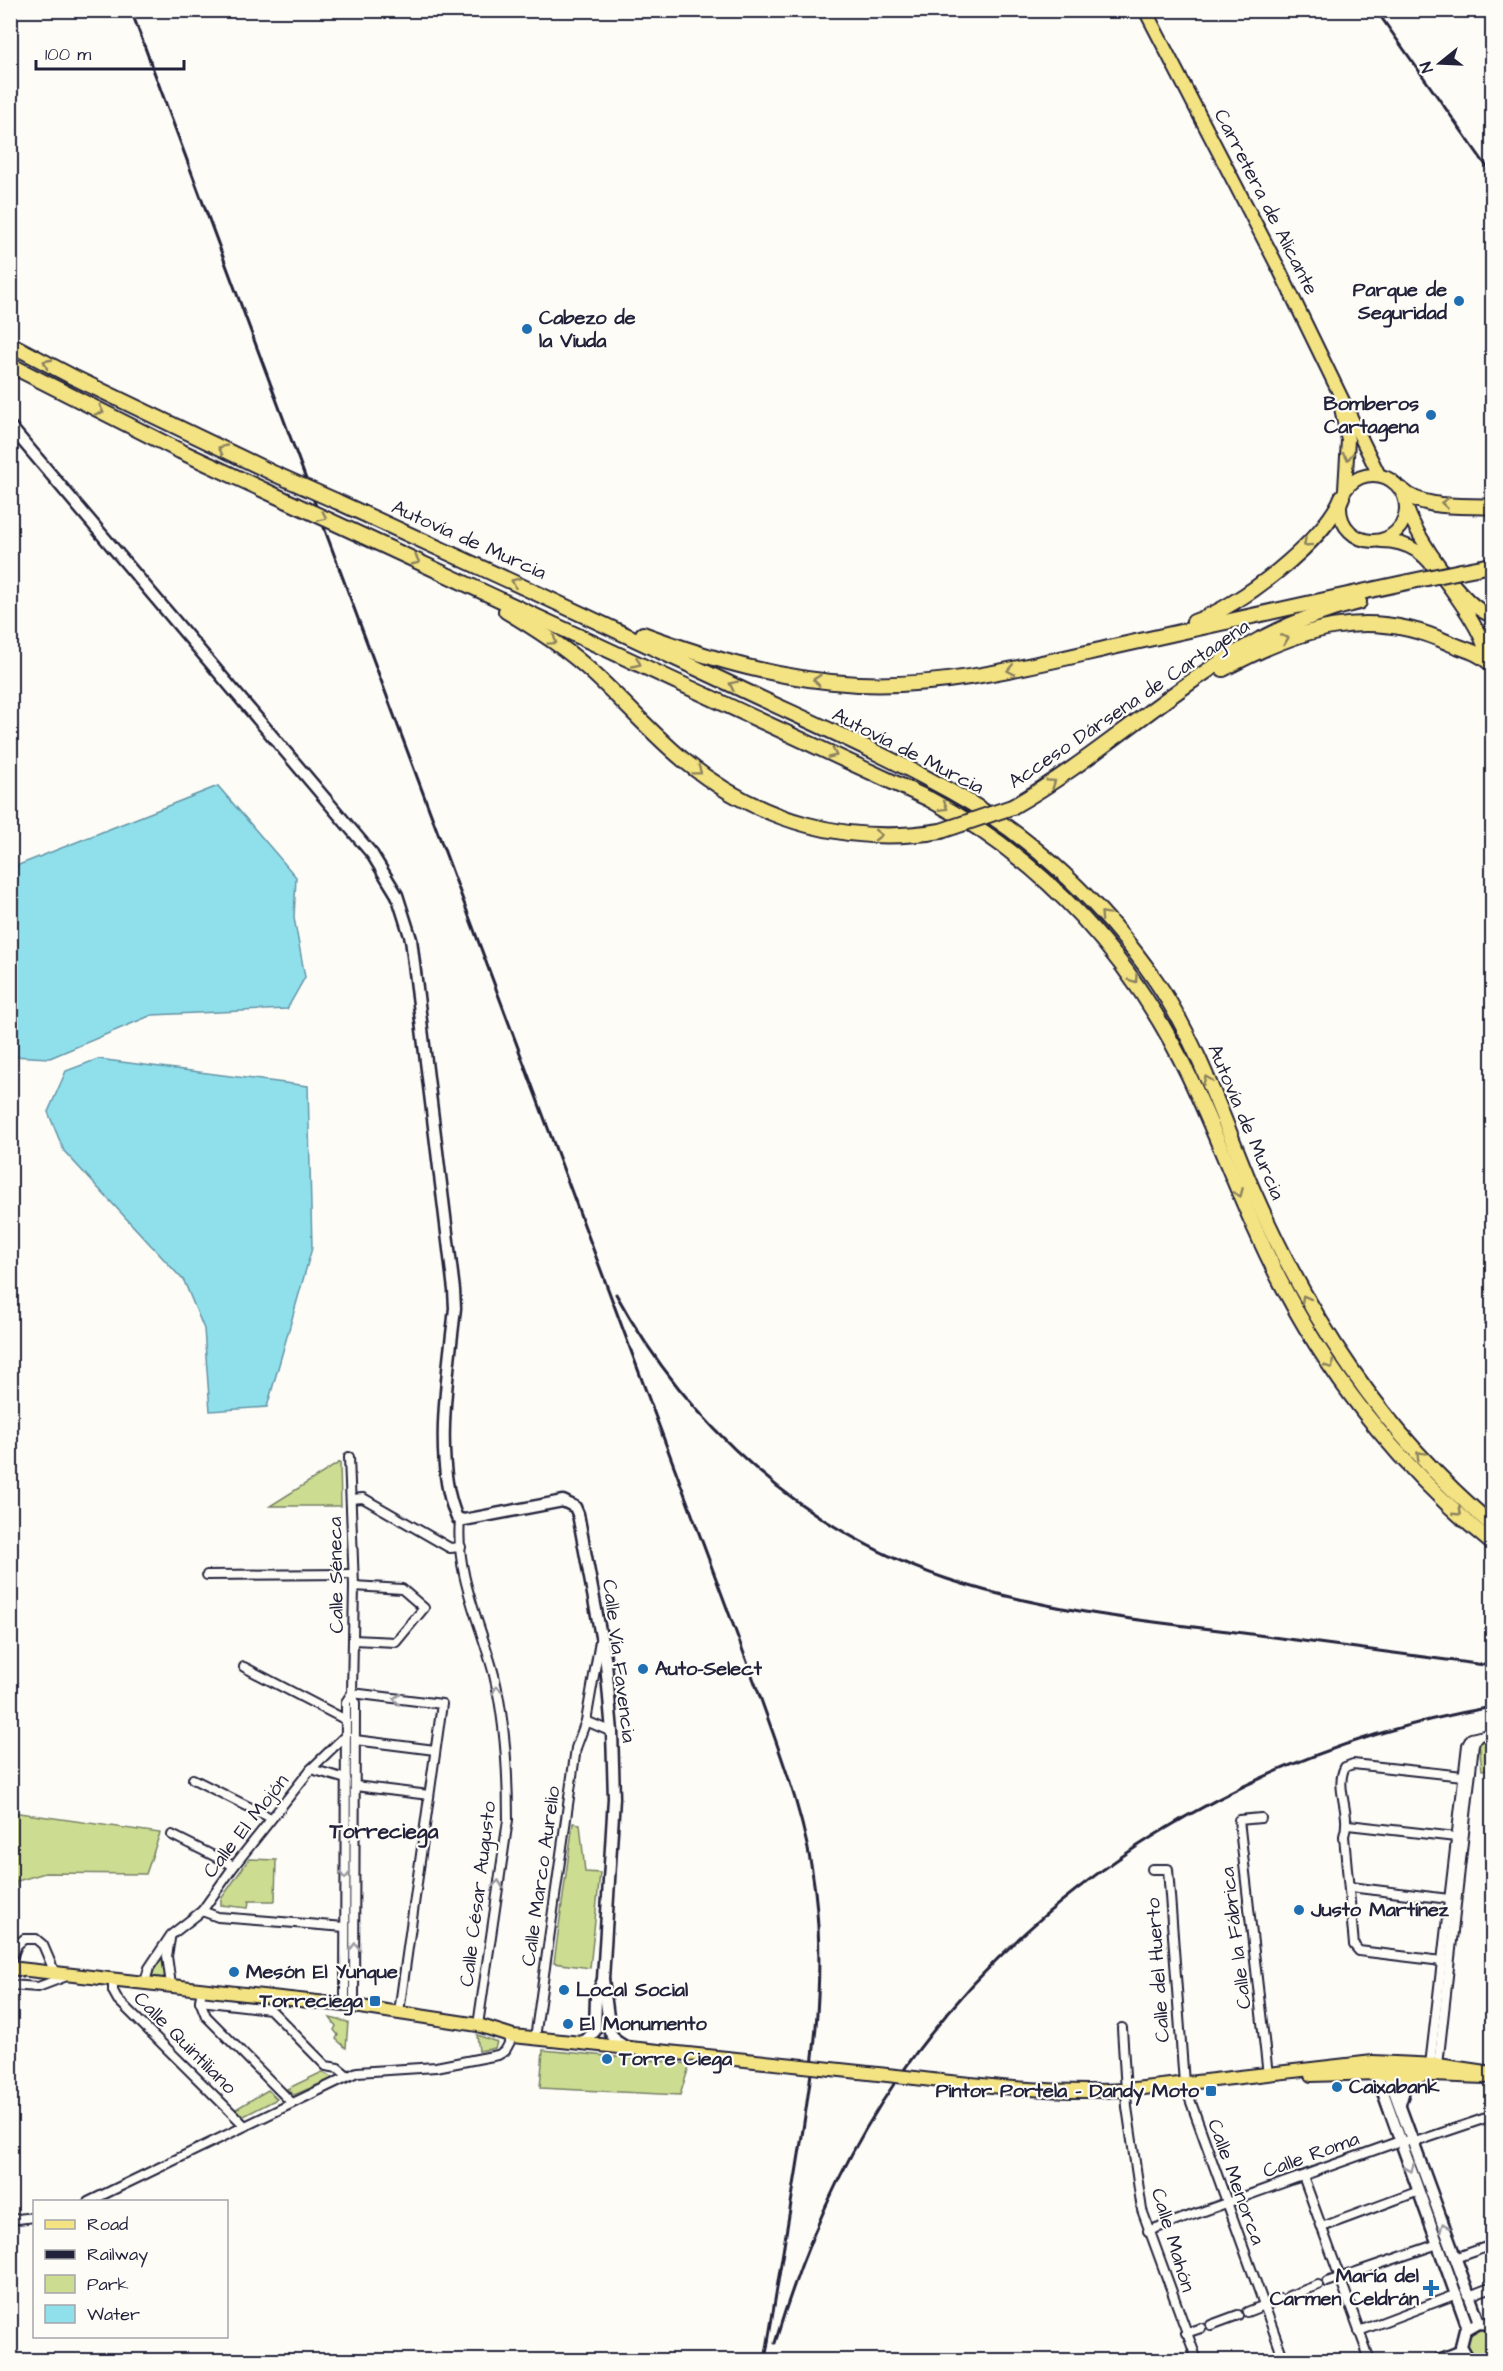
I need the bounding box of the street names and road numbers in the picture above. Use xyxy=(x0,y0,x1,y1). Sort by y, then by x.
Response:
street label: Carretera de Alicante xyxy=(1207,104,1325,300)
street label: Autovía de Murcia xyxy=(387,493,551,587)
street label: Acceso Dársena de Cartagena xyxy=(1003,613,1256,796)
street label: Autovía de Murcia xyxy=(827,701,989,801)
street label: Autovía de Murcia xyxy=(1201,1040,1291,1204)
street label: Calle Séneca xyxy=(321,1516,351,1634)
street label: Calle Vía Favencia xyxy=(595,1578,643,1744)
street label: Calle El Mojón xyxy=(196,1768,296,1884)
street label: Calle Marco Aurelio xyxy=(515,1784,567,1968)
street label: Calle César Augusto xyxy=(453,1800,504,1988)
street label: Calle la Fábrica xyxy=(1213,1865,1259,2011)
street label: Calle del Huerto xyxy=(1139,1897,1177,2043)
street label: Calle Quintiliano xyxy=(127,1985,243,2101)
street label: Calle Menorca xyxy=(1200,2115,1272,2249)
street label: Calle Roma xyxy=(1259,2125,1363,2185)
street label: Calle Mahón xyxy=(1144,2185,1202,2295)

